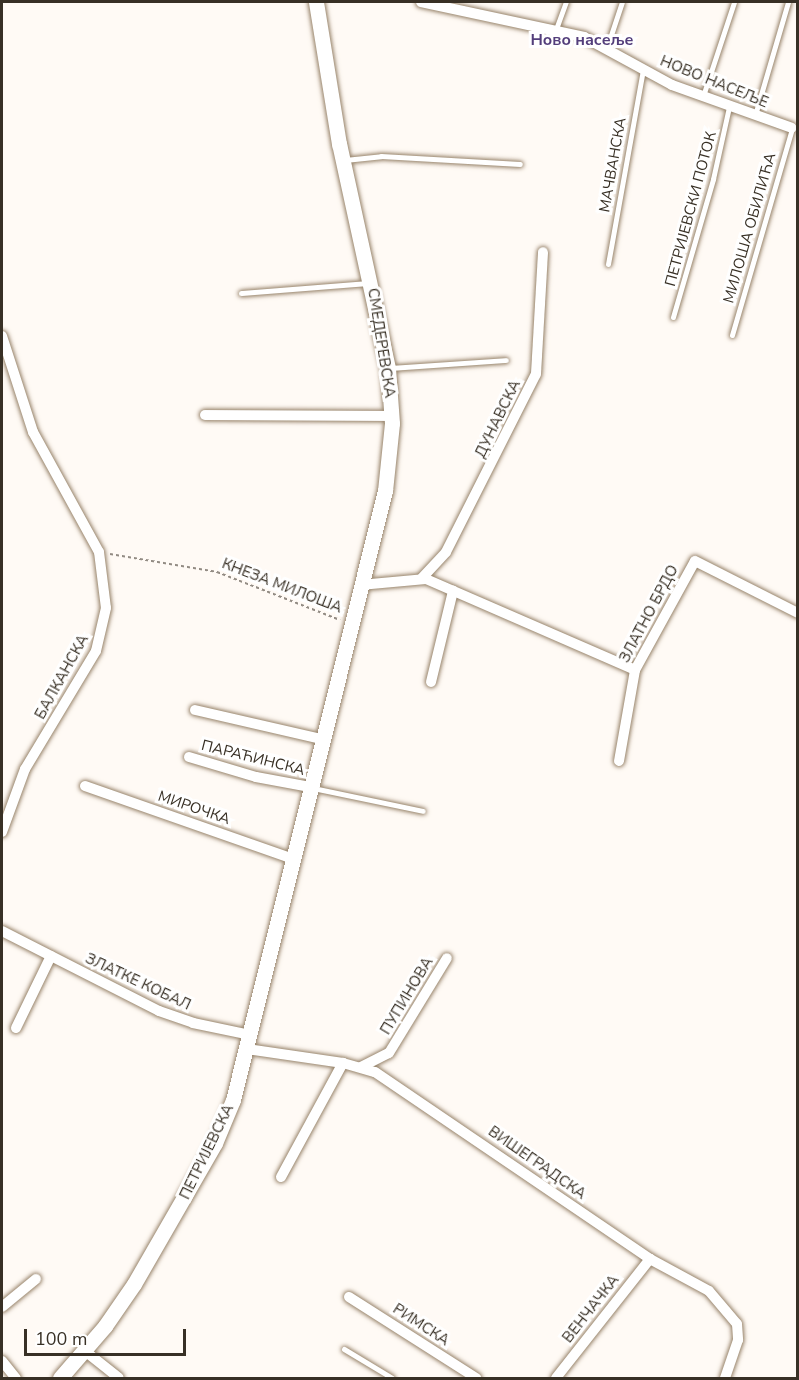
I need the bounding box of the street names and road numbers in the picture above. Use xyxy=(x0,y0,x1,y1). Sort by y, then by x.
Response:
street label: НОВО НАСЕЉЕ xyxy=(657,52,771,112)
street label: МАЧВАНСКА xyxy=(596,116,630,214)
street label: ПЕТРИЈЕВСКИ ПОТОК xyxy=(662,130,720,288)
street label: МИЛОША ОБИЛИЋА xyxy=(720,151,780,305)
street label: СМЕДЕРЕВСКА xyxy=(363,287,399,399)
street label: ДУНАВСКА xyxy=(471,377,525,461)
street label: КНЕЗА МИЛОША xyxy=(219,555,345,617)
street label: ЗЛАТНО БРДО xyxy=(616,562,682,666)
street label: БАЛКАНСКА xyxy=(31,632,93,722)
street label: ПАРАЋИНСКА xyxy=(199,736,307,780)
street label: МИРОЧКА xyxy=(156,787,232,829)
street label: ЗЛАТКЕ КОБАЛ xyxy=(82,950,194,1014)
street label: ПУПИНОВА xyxy=(377,954,437,1038)
street label: ПЕТРИЈЕВСКА xyxy=(176,1101,238,1203)
street label: ВИШЕГРАДСКА xyxy=(485,1123,589,1203)
street label: ВЕНЧАЧКА xyxy=(559,1271,623,1347)
street label: РИМСКА xyxy=(389,1300,453,1350)

